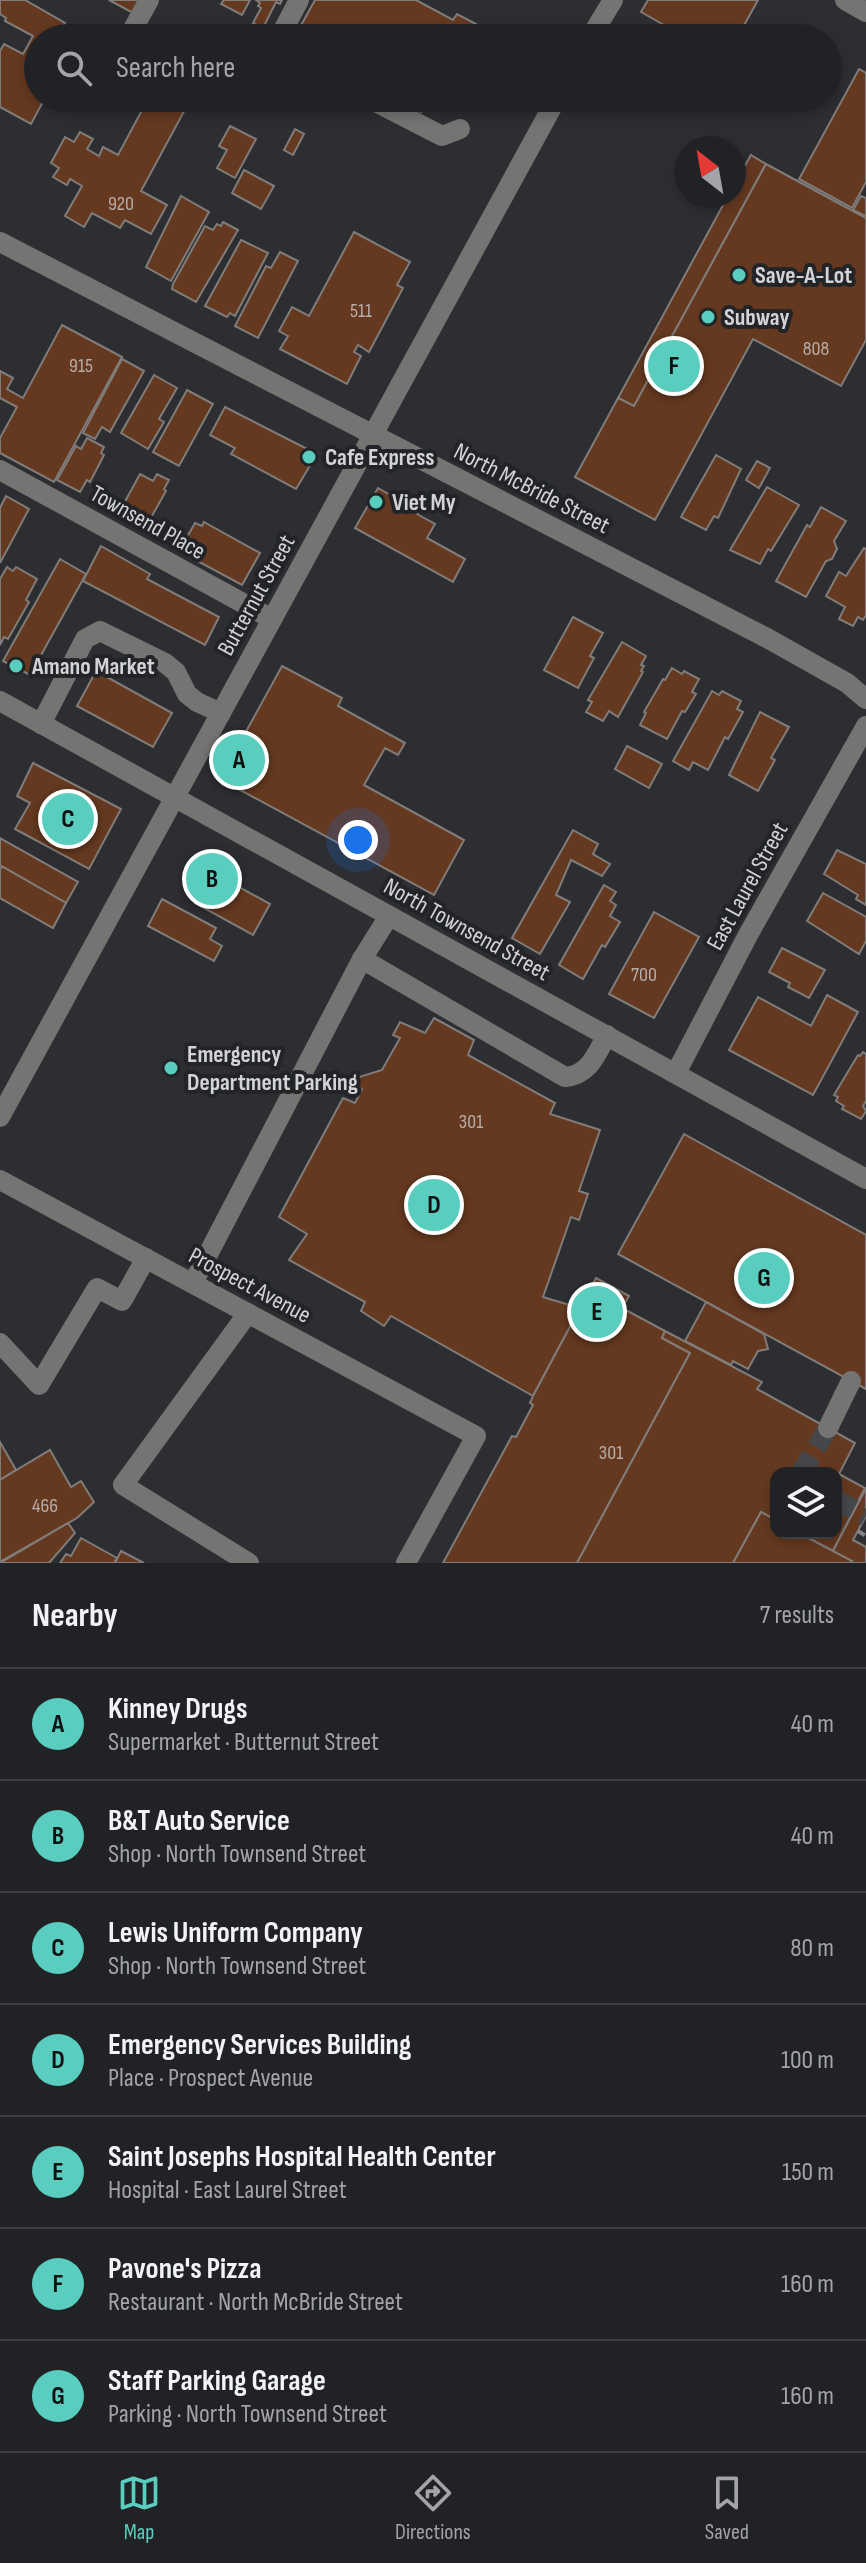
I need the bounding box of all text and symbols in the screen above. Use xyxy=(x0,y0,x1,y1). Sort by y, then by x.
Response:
search box xyxy=(24,24,842,112)
icon: search xyxy=(52,46,96,90)
text: Search here xyxy=(116,50,235,86)
north arrow xyxy=(674,136,746,208)
house number: 920 xyxy=(108,192,134,216)
place label: Save-A-Lot xyxy=(755,261,852,290)
marker: Save-A-Lot xyxy=(730,266,748,284)
house number: 511 xyxy=(350,299,372,323)
place label: Subway xyxy=(724,303,789,332)
marker: Subway xyxy=(699,308,717,326)
pin: F xyxy=(648,336,700,396)
house number: 808 xyxy=(803,337,829,361)
house number: 915 xyxy=(69,354,93,378)
street label: North McBride Street xyxy=(449,437,614,540)
place label: Cafe Express xyxy=(325,443,434,472)
marker: Cafe Express xyxy=(300,448,318,466)
street label: Townsend Place xyxy=(85,479,210,566)
place label: Viet My xyxy=(392,488,456,517)
marker: Viet My xyxy=(367,493,385,511)
street label: Butternut Street xyxy=(211,530,302,661)
place label: Amano Market xyxy=(31,652,155,681)
marker: Amano Market xyxy=(7,657,25,675)
pin: A xyxy=(213,730,265,790)
pin: C xyxy=(42,789,94,849)
street label: East Laurel Street xyxy=(700,817,794,955)
your location xyxy=(338,820,378,860)
pin: B xyxy=(186,849,238,909)
street label: North Townsend Street xyxy=(379,872,555,987)
house number: 700 xyxy=(631,963,657,987)
place label: Emergency Department Parking xyxy=(187,1040,358,1097)
marker: Emergency Department Parking xyxy=(162,1059,180,1077)
house number: 301 xyxy=(459,1110,483,1134)
pin: D xyxy=(408,1175,460,1235)
street label: Prospect Avenue xyxy=(184,1241,316,1330)
pin: G xyxy=(738,1248,790,1308)
pin: E xyxy=(571,1282,623,1342)
house number: 301 xyxy=(599,1441,623,1465)
map controls xyxy=(770,1467,842,1539)
button: layers xyxy=(770,1467,842,1539)
house number: 466 xyxy=(32,1494,58,1518)
text: Nearby xyxy=(32,1595,118,1636)
text: 7 results xyxy=(760,1600,834,1631)
text: Kinney Drugs xyxy=(108,1691,247,1727)
text: A xyxy=(52,1709,64,1740)
text: 40 m xyxy=(791,1709,834,1740)
text: Supermarket · Butternut Street xyxy=(108,1727,379,1758)
text: B&T Auto Service xyxy=(108,1803,290,1839)
text: B xyxy=(52,1821,64,1852)
text: 40 m xyxy=(791,1821,834,1852)
text: Shop · North Townsend Street xyxy=(108,1839,366,1870)
text: Lewis Uniform Company xyxy=(108,1915,363,1951)
text: C xyxy=(51,1933,65,1964)
text: 80 m xyxy=(790,1933,834,1964)
text: Shop · North Townsend Street xyxy=(108,1951,366,1982)
text: Emergency Services Building xyxy=(108,2027,411,2063)
text: D xyxy=(51,2045,65,2076)
text: 100 m xyxy=(781,2045,834,2076)
text: Place · Prospect Avenue xyxy=(108,2063,313,2094)
text: Saint Josephs Hospital Health Center xyxy=(108,2139,496,2175)
text: E xyxy=(52,2157,64,2188)
text: 150 m xyxy=(782,2157,834,2188)
text: Hospital · East Laurel Street xyxy=(108,2175,347,2206)
text: Pavone's Pizza xyxy=(108,2251,261,2287)
text: F xyxy=(53,2269,63,2300)
text: 160 m xyxy=(781,2269,834,2300)
text: Restaurant · North McBride Street xyxy=(108,2287,403,2318)
text: Staff Parking Garage xyxy=(108,2363,326,2399)
text: G xyxy=(51,2381,65,2412)
text: 160 m xyxy=(781,2381,834,2412)
text: Parking · North Townsend Street xyxy=(108,2399,387,2430)
tab: Map xyxy=(117,2471,161,2546)
tab: Directions xyxy=(395,2471,471,2546)
tab: Saved xyxy=(705,2471,749,2546)

